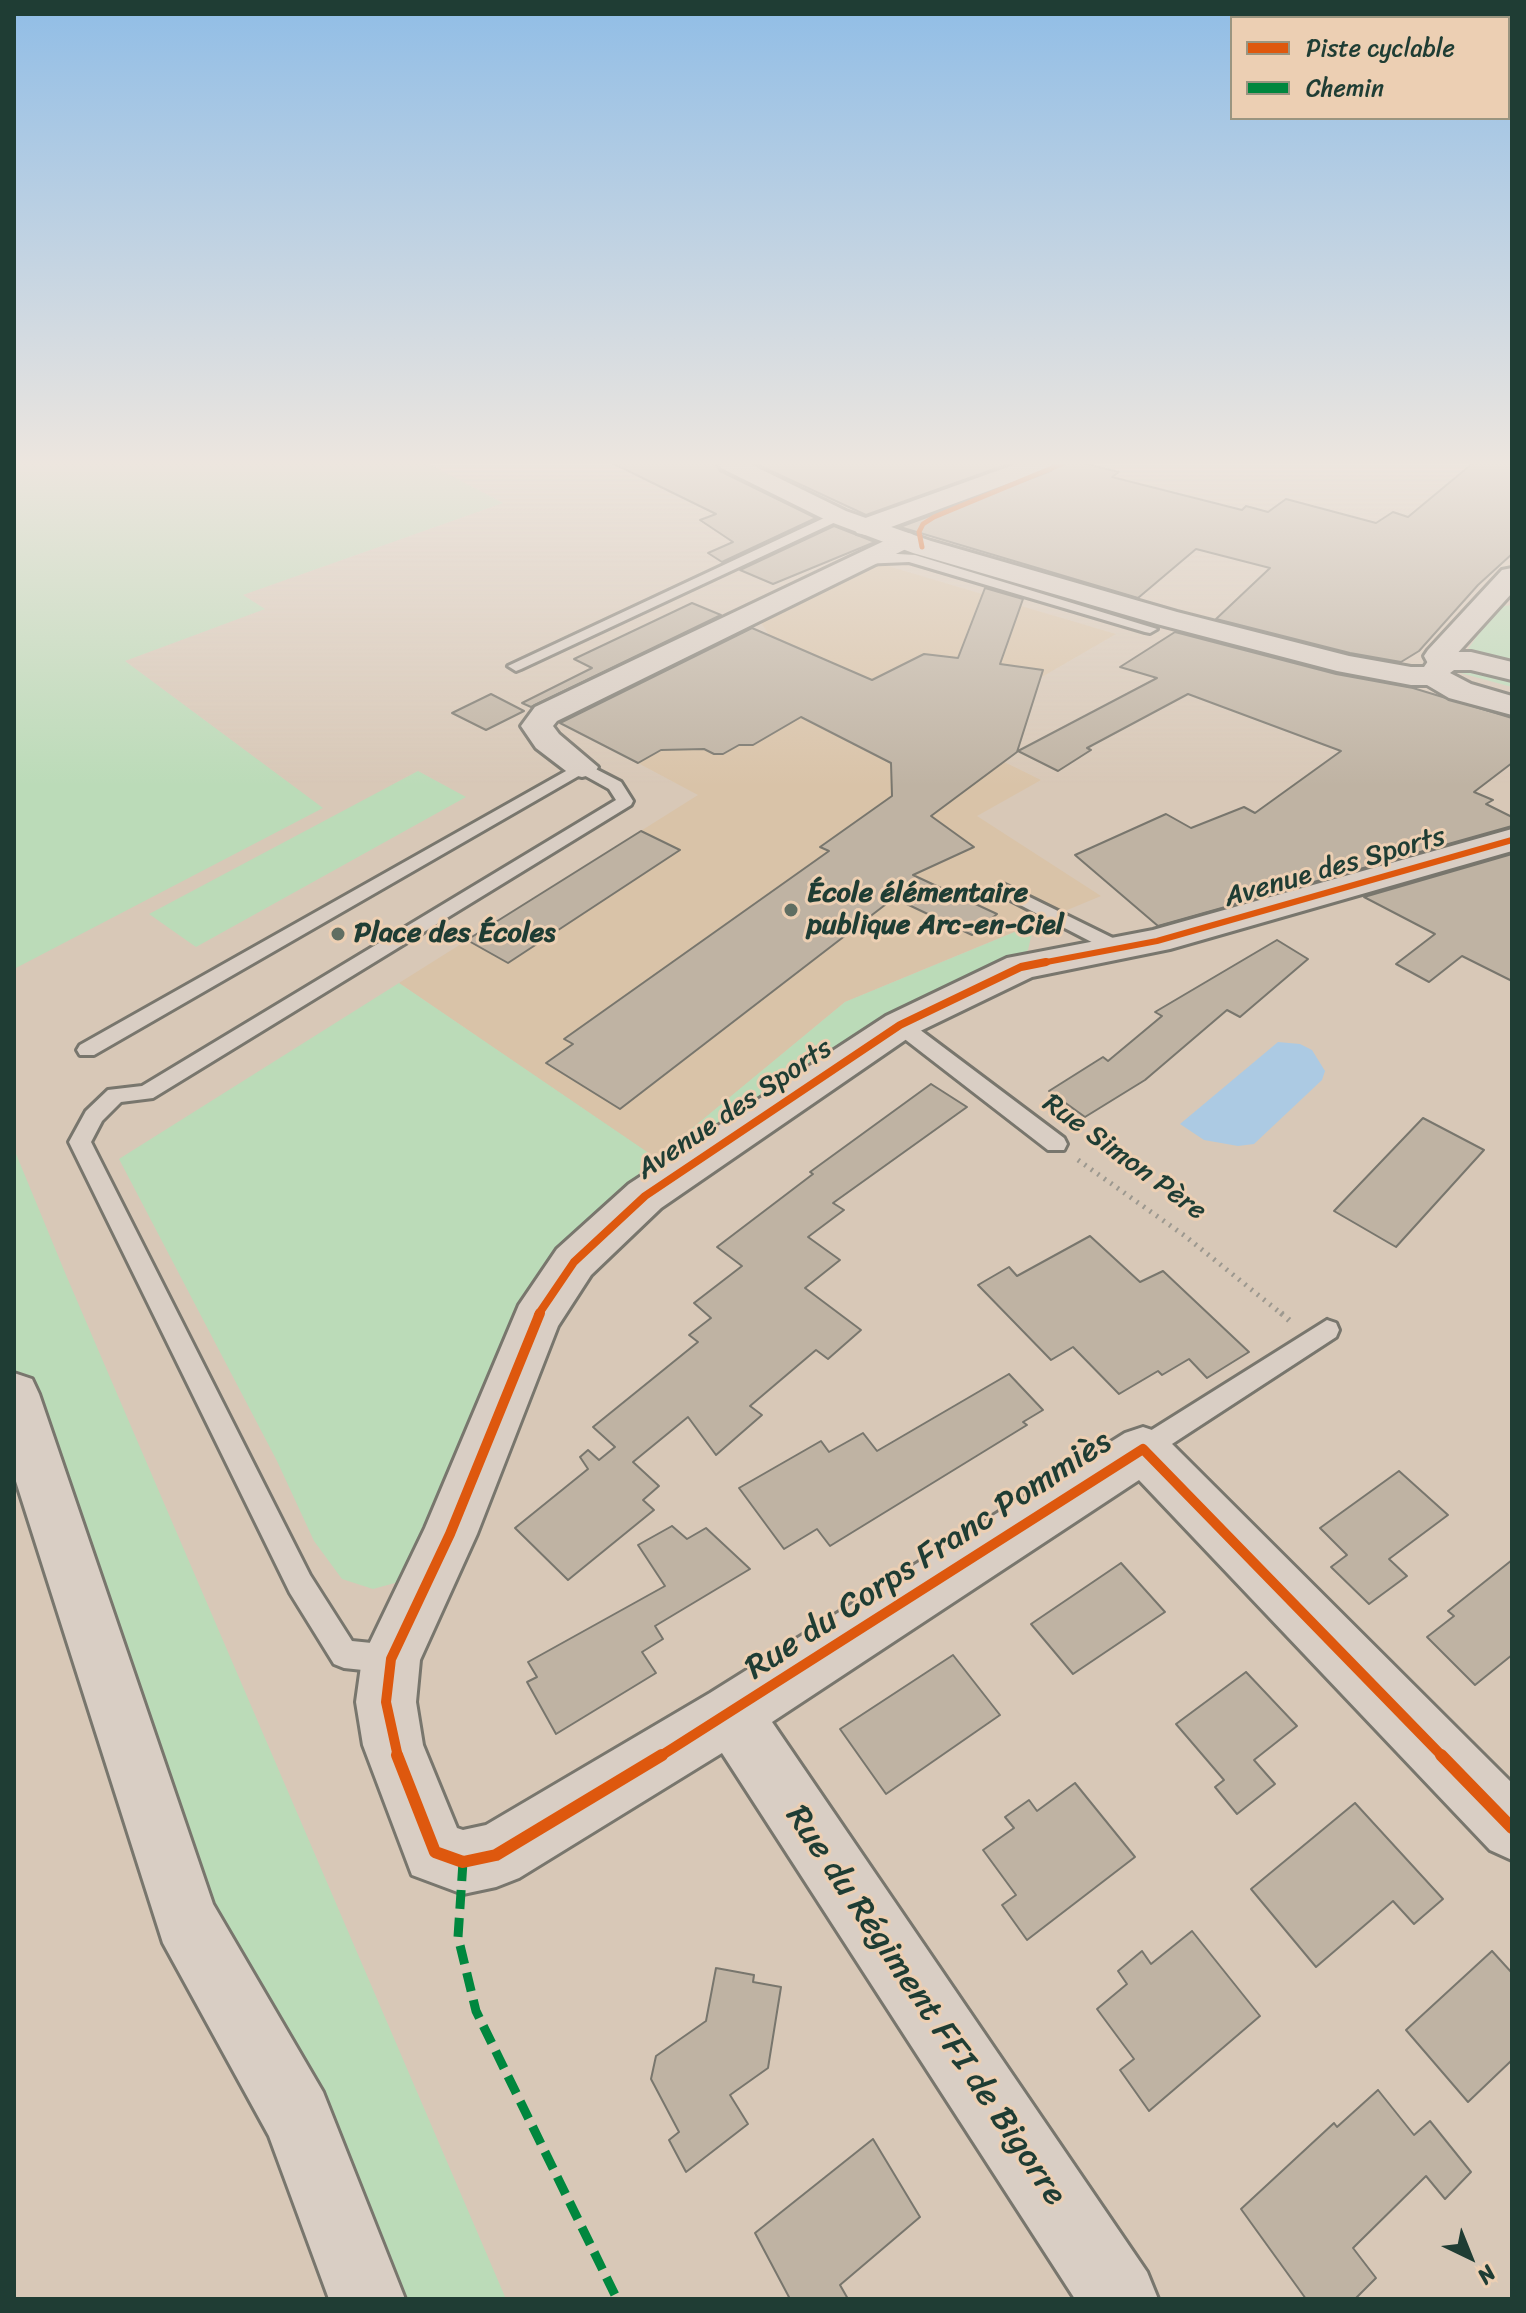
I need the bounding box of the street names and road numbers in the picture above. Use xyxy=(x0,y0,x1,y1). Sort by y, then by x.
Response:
street label: Avenue des Sports xyxy=(1221,820,1449,916)
street label: Avenue des Sports xyxy=(631,1032,839,1188)
street label: Rue Simon Père xyxy=(1036,1087,1212,1229)
street label: Rue du Corps Franc Pommiès xyxy=(738,1422,1120,1690)
street label: Rue du Régiment FFI de Bigorre xyxy=(776,1798,1074,2214)

